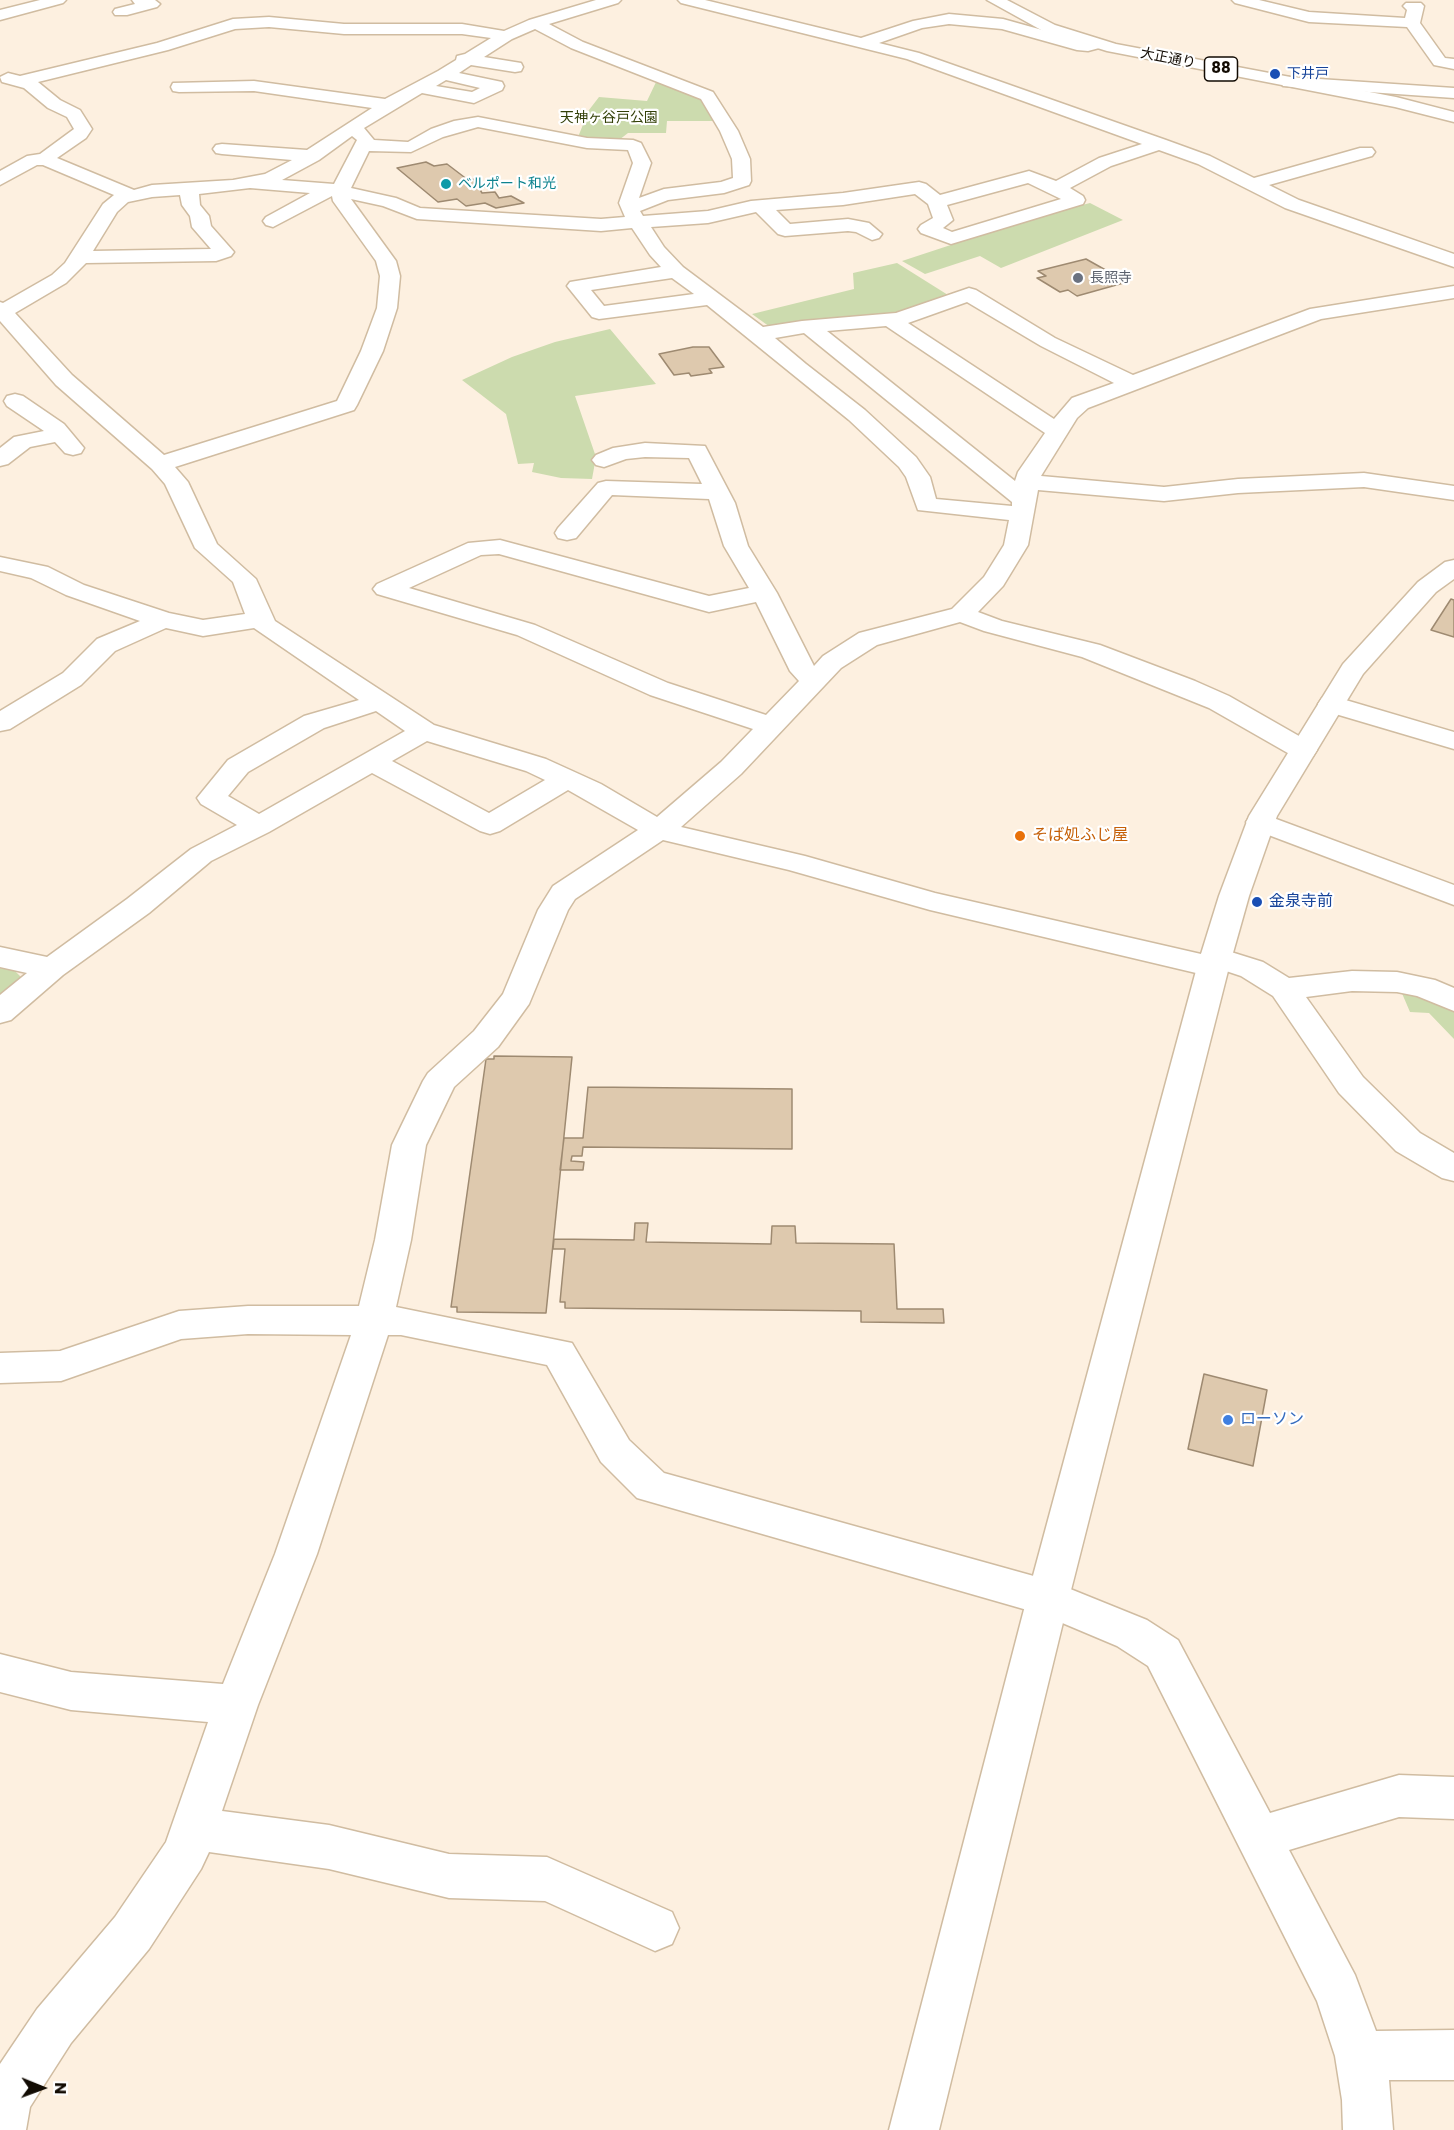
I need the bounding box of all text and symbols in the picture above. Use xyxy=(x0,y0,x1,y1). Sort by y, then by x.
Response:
street label: 大正通り xyxy=(1139,45,1197,73)
road number: 88 xyxy=(1204,57,1238,81)
place label: 下井戸 xyxy=(1287,66,1329,82)
marker: 下井戸 xyxy=(1268,67,1282,81)
park label: 天神ヶ谷戸公園 xyxy=(560,110,658,126)
place label: ベルポート和光 xyxy=(458,176,556,192)
marker: ベルポート和光 xyxy=(439,177,453,191)
place label: 長照寺 xyxy=(1090,270,1132,286)
marker: 長照寺 xyxy=(1071,271,1085,285)
place label: そば処ふじ屋 xyxy=(1032,826,1128,846)
marker: そば処ふじ屋 xyxy=(1013,829,1027,843)
place label: 金泉寺前 xyxy=(1269,892,1333,912)
marker: 金泉寺前 xyxy=(1250,895,1264,909)
place label: ローソン xyxy=(1240,1410,1304,1430)
marker: ローソン xyxy=(1221,1413,1235,1427)
north arrow xyxy=(12,2058,72,2118)
text: N xyxy=(49,2082,72,2095)

